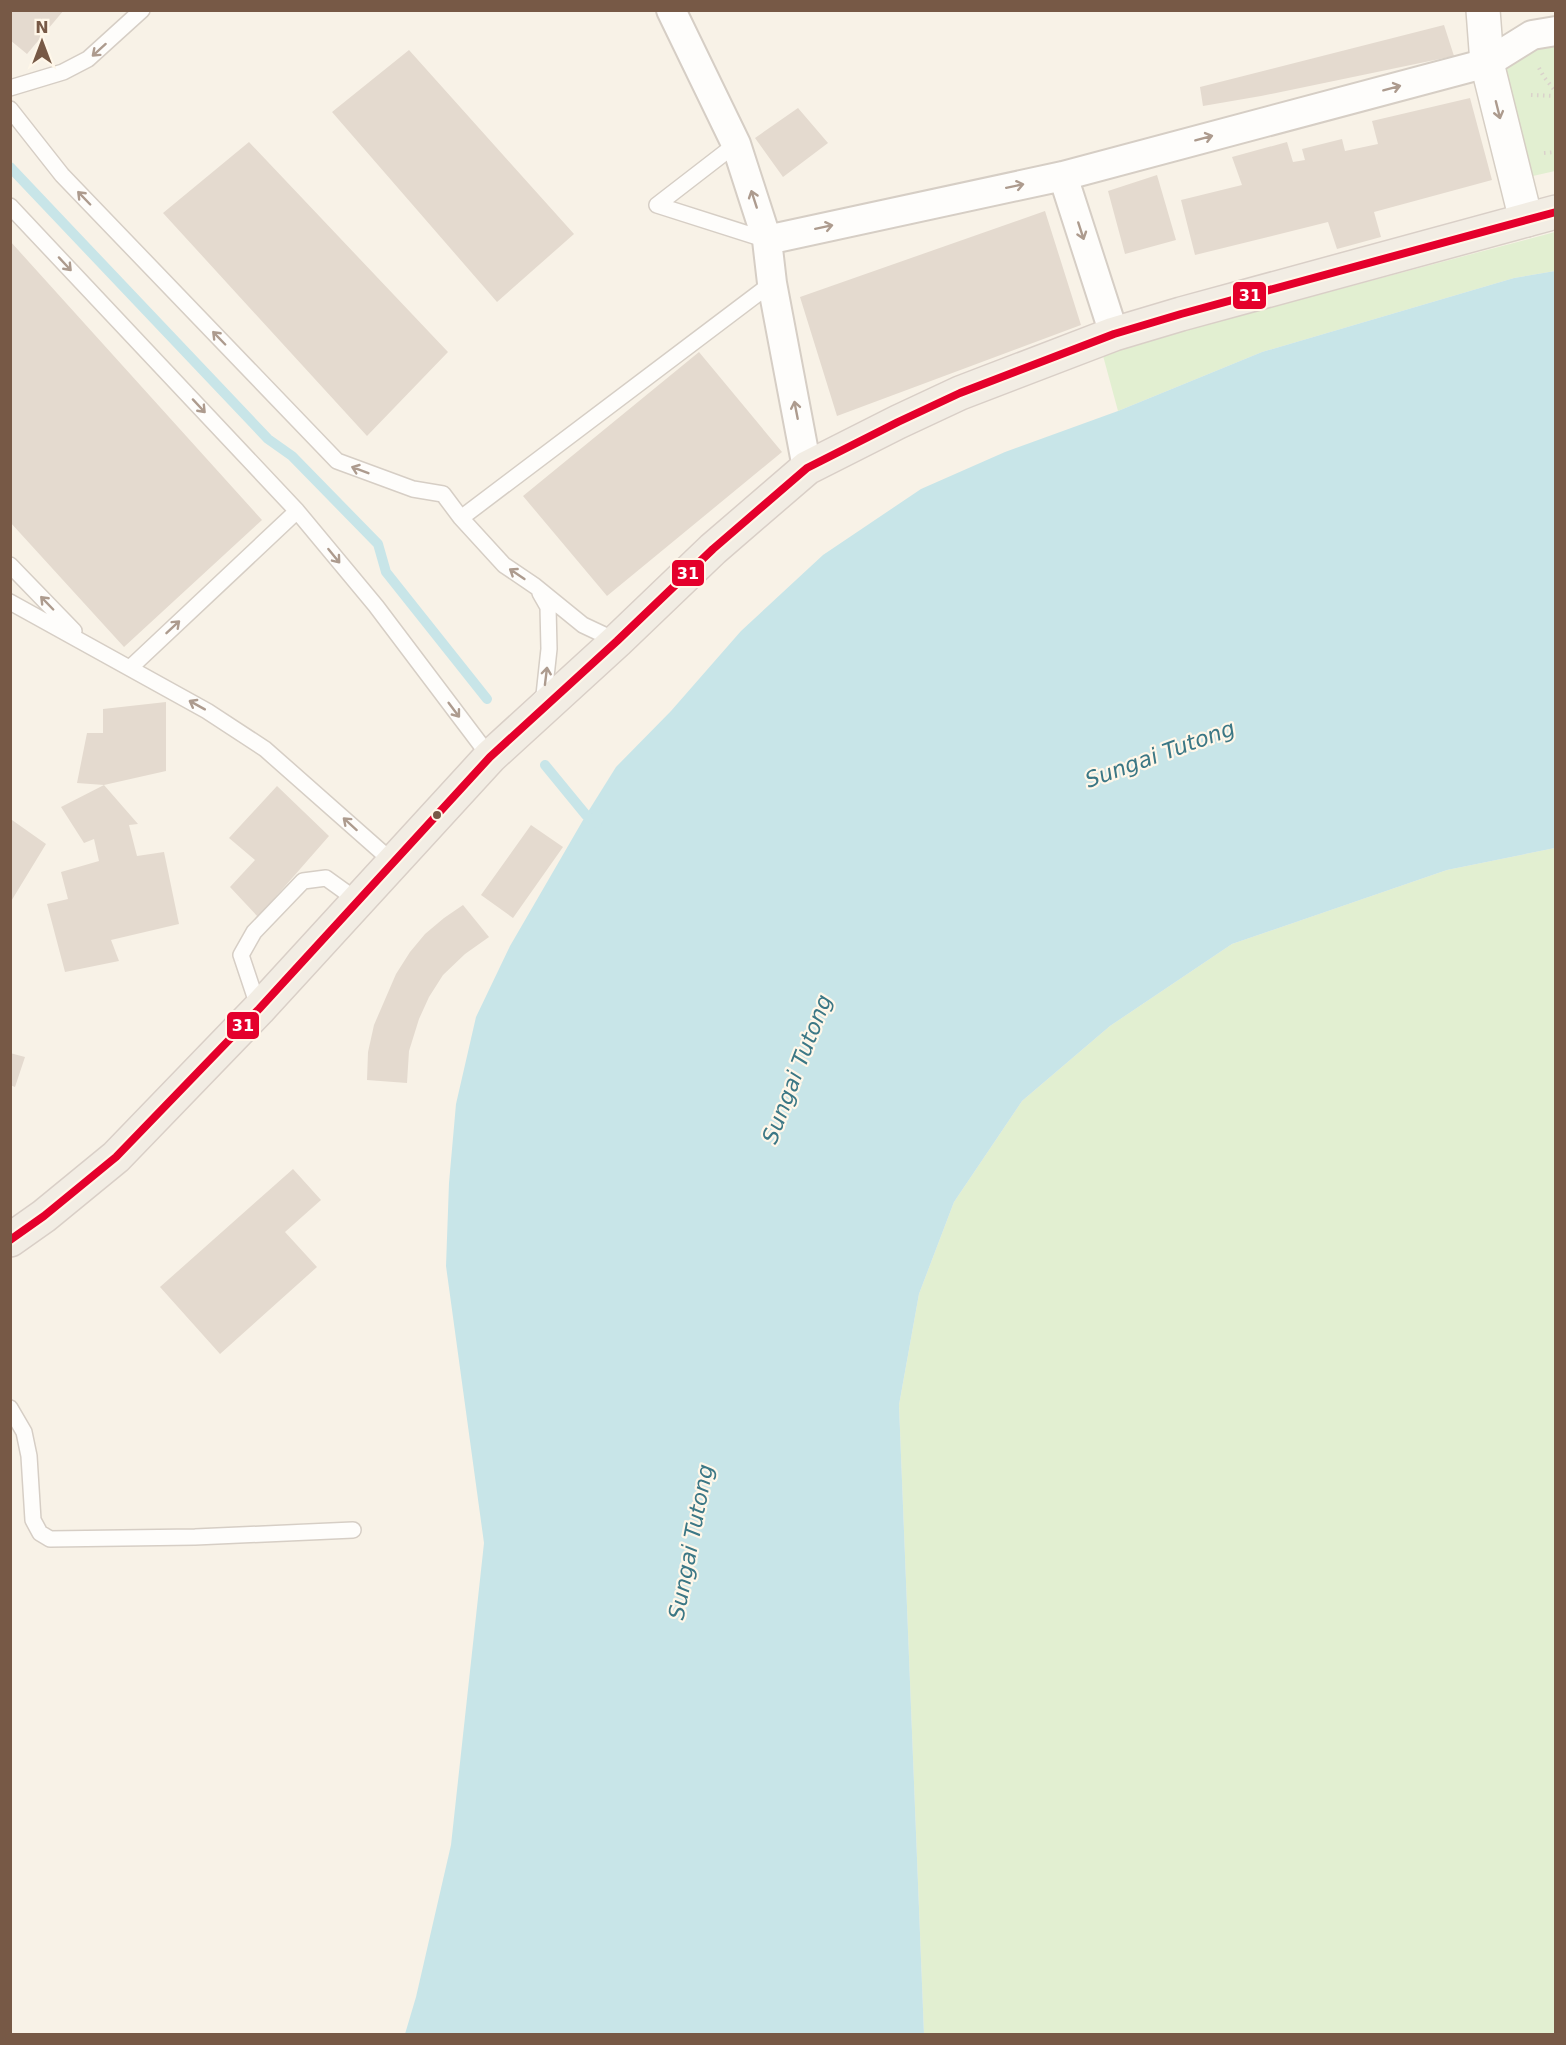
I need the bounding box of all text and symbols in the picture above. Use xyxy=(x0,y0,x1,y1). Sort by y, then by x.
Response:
north arrow xyxy=(12,12,72,72)
text: N xyxy=(35,18,49,37)
one-way arrow xyxy=(91,43,106,57)
one-way arrow xyxy=(1382,82,1401,94)
one-way arrow xyxy=(1493,100,1505,119)
one-way arrow xyxy=(1194,132,1213,144)
one-way arrow xyxy=(1005,180,1024,191)
one-way arrow xyxy=(77,190,91,205)
one-way arrow xyxy=(748,190,759,209)
one-way arrow xyxy=(814,221,833,233)
one-way arrow xyxy=(1076,221,1087,240)
one-way arrow xyxy=(58,257,72,272)
line badge: 31 xyxy=(1232,281,1267,310)
text: 31 xyxy=(1239,286,1261,305)
one-way arrow xyxy=(212,331,226,346)
one-way arrow xyxy=(191,399,206,414)
one-way arrow xyxy=(790,401,801,421)
one-way arrow xyxy=(352,464,370,475)
one-way arrow xyxy=(327,548,341,563)
line badge: 31 xyxy=(671,559,705,587)
text: 31 xyxy=(677,564,699,583)
one-way arrow xyxy=(508,567,525,580)
one-way arrow xyxy=(40,596,55,611)
one-way arrow xyxy=(166,620,181,634)
one-way arrow xyxy=(541,667,552,687)
one-way arrow xyxy=(189,698,206,710)
one-way arrow xyxy=(448,701,461,717)
water label: Sungai Tutong xyxy=(1082,715,1238,793)
unlabelled marker xyxy=(431,809,443,821)
one-way arrow xyxy=(343,817,358,831)
water label: Sungai Tutong xyxy=(757,991,837,1147)
line badge: 31 xyxy=(226,1011,260,1040)
text: 31 xyxy=(232,1016,254,1035)
water label: Sungai Tutong xyxy=(664,1462,718,1622)

